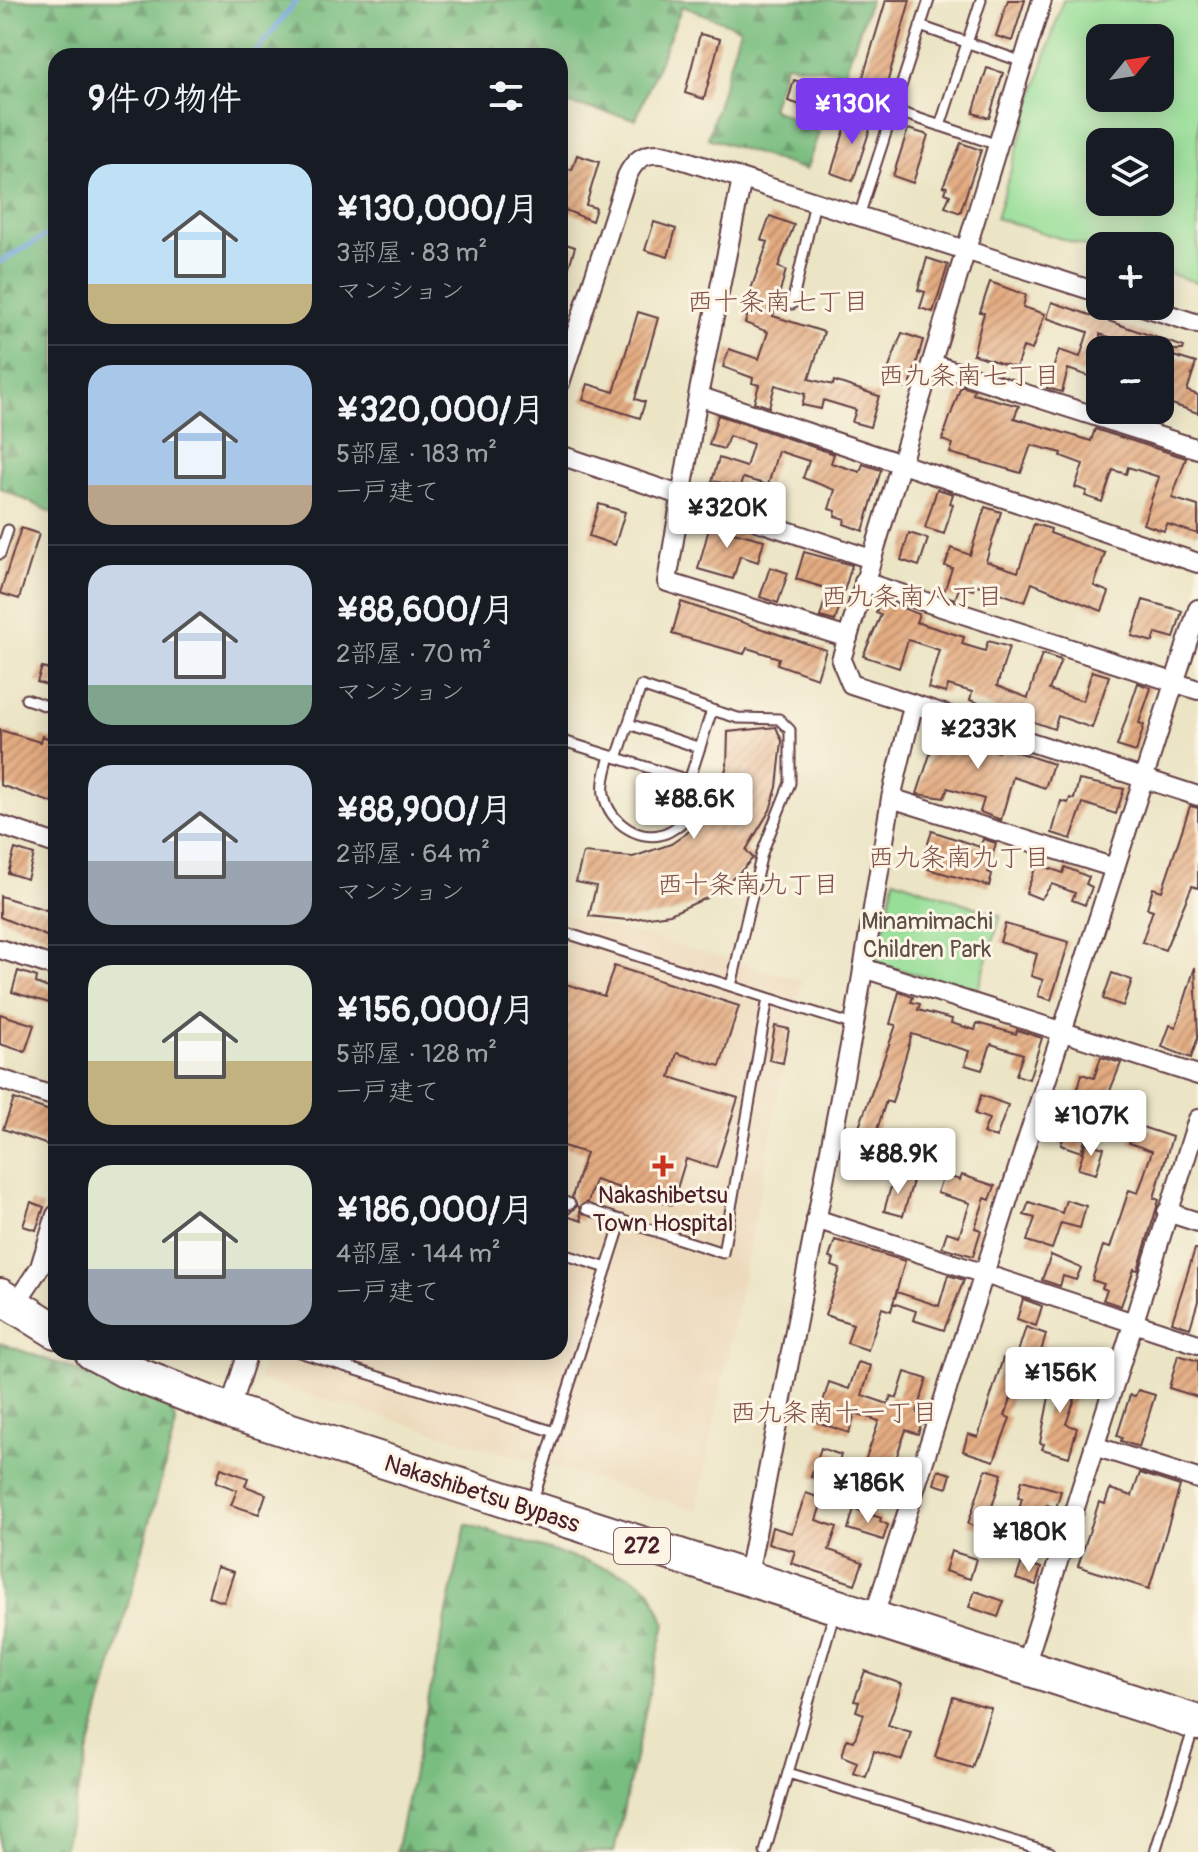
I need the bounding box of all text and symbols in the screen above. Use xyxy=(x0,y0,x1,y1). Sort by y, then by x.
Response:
north arrow xyxy=(1086,24,1174,112)
map controls xyxy=(1086,24,1174,424)
icon: filters xyxy=(484,74,528,118)
text: 9件の物件 xyxy=(88,78,242,121)
pin: ¥130K xyxy=(796,78,908,146)
text: ¥130K xyxy=(814,88,890,120)
button: layers xyxy=(1086,128,1174,216)
text: ¥130,000/月 xyxy=(336,188,540,231)
icon: home xyxy=(152,196,248,292)
button: + xyxy=(1086,232,1174,320)
text: 3部屋 · 83 m² xyxy=(336,237,487,269)
text: マンション xyxy=(336,275,465,307)
district label: 西十条南七丁目 xyxy=(687,286,869,318)
button: − xyxy=(1086,336,1174,424)
district label: 西九条南七丁目 xyxy=(878,360,1060,392)
text: ¥320,000/月 xyxy=(336,389,545,432)
icon: home xyxy=(152,397,248,493)
text: 5部屋 · 183 m² xyxy=(336,438,497,470)
text: 一戸建て xyxy=(336,476,440,508)
pin: ¥320K xyxy=(671,482,783,550)
text: ¥320K xyxy=(687,492,767,524)
district label: 西九条南八丁目 xyxy=(821,581,1003,613)
text: ¥88,600/月 xyxy=(336,589,515,632)
icon: home xyxy=(152,597,248,693)
text: 2部屋 · 70 m² xyxy=(336,638,491,670)
text: マンション xyxy=(336,676,465,708)
pin: ¥233K xyxy=(922,703,1034,771)
text: ¥233K xyxy=(940,713,1016,745)
pin: ¥88.6K xyxy=(629,773,759,841)
text: ¥88.6K xyxy=(654,783,734,815)
text: ¥88,900/月 xyxy=(336,789,513,832)
icon: home xyxy=(152,797,248,893)
text: 2部屋 · 64 m² xyxy=(336,838,490,870)
district label: 西九条南九丁目 xyxy=(868,842,1050,874)
district label: 西十条南九丁目 xyxy=(657,869,839,901)
text: マンション xyxy=(336,876,465,908)
park label: Minamimachi Children Park xyxy=(861,907,993,964)
text: ¥156,000/月 xyxy=(336,989,536,1032)
icon: home xyxy=(152,997,248,1093)
text: 5部屋 · 128 m² xyxy=(336,1038,497,1070)
text: 一戸建て xyxy=(336,1076,440,1108)
pin: ¥107K xyxy=(1035,1090,1147,1158)
text: ¥107K xyxy=(1053,1100,1129,1132)
pin: ¥88.9K xyxy=(833,1128,963,1196)
text: ¥88.9K xyxy=(858,1138,938,1170)
marker: Nakashibetsu Town Hospital xyxy=(652,1155,674,1177)
place label: Nakashibetsu Town Hospital xyxy=(593,1181,733,1238)
text: ¥186,000/月 xyxy=(336,1189,534,1232)
icon: home xyxy=(152,1197,248,1293)
text: 4部屋 · 144 m² xyxy=(336,1238,501,1270)
text: 一戸建て xyxy=(336,1276,440,1308)
pin: ¥156K xyxy=(1004,1347,1116,1415)
text: ¥156K xyxy=(1023,1357,1097,1389)
district label: 西九条南十一丁目 xyxy=(730,1397,938,1429)
street label: Nakashibetsu Bypass xyxy=(381,1449,584,1539)
pin: ¥186K xyxy=(812,1457,924,1525)
text: ¥186K xyxy=(832,1467,904,1499)
pin: ¥180K xyxy=(973,1506,1085,1574)
text: ¥180K xyxy=(992,1516,1066,1548)
road number: 272 xyxy=(614,1528,670,1564)

